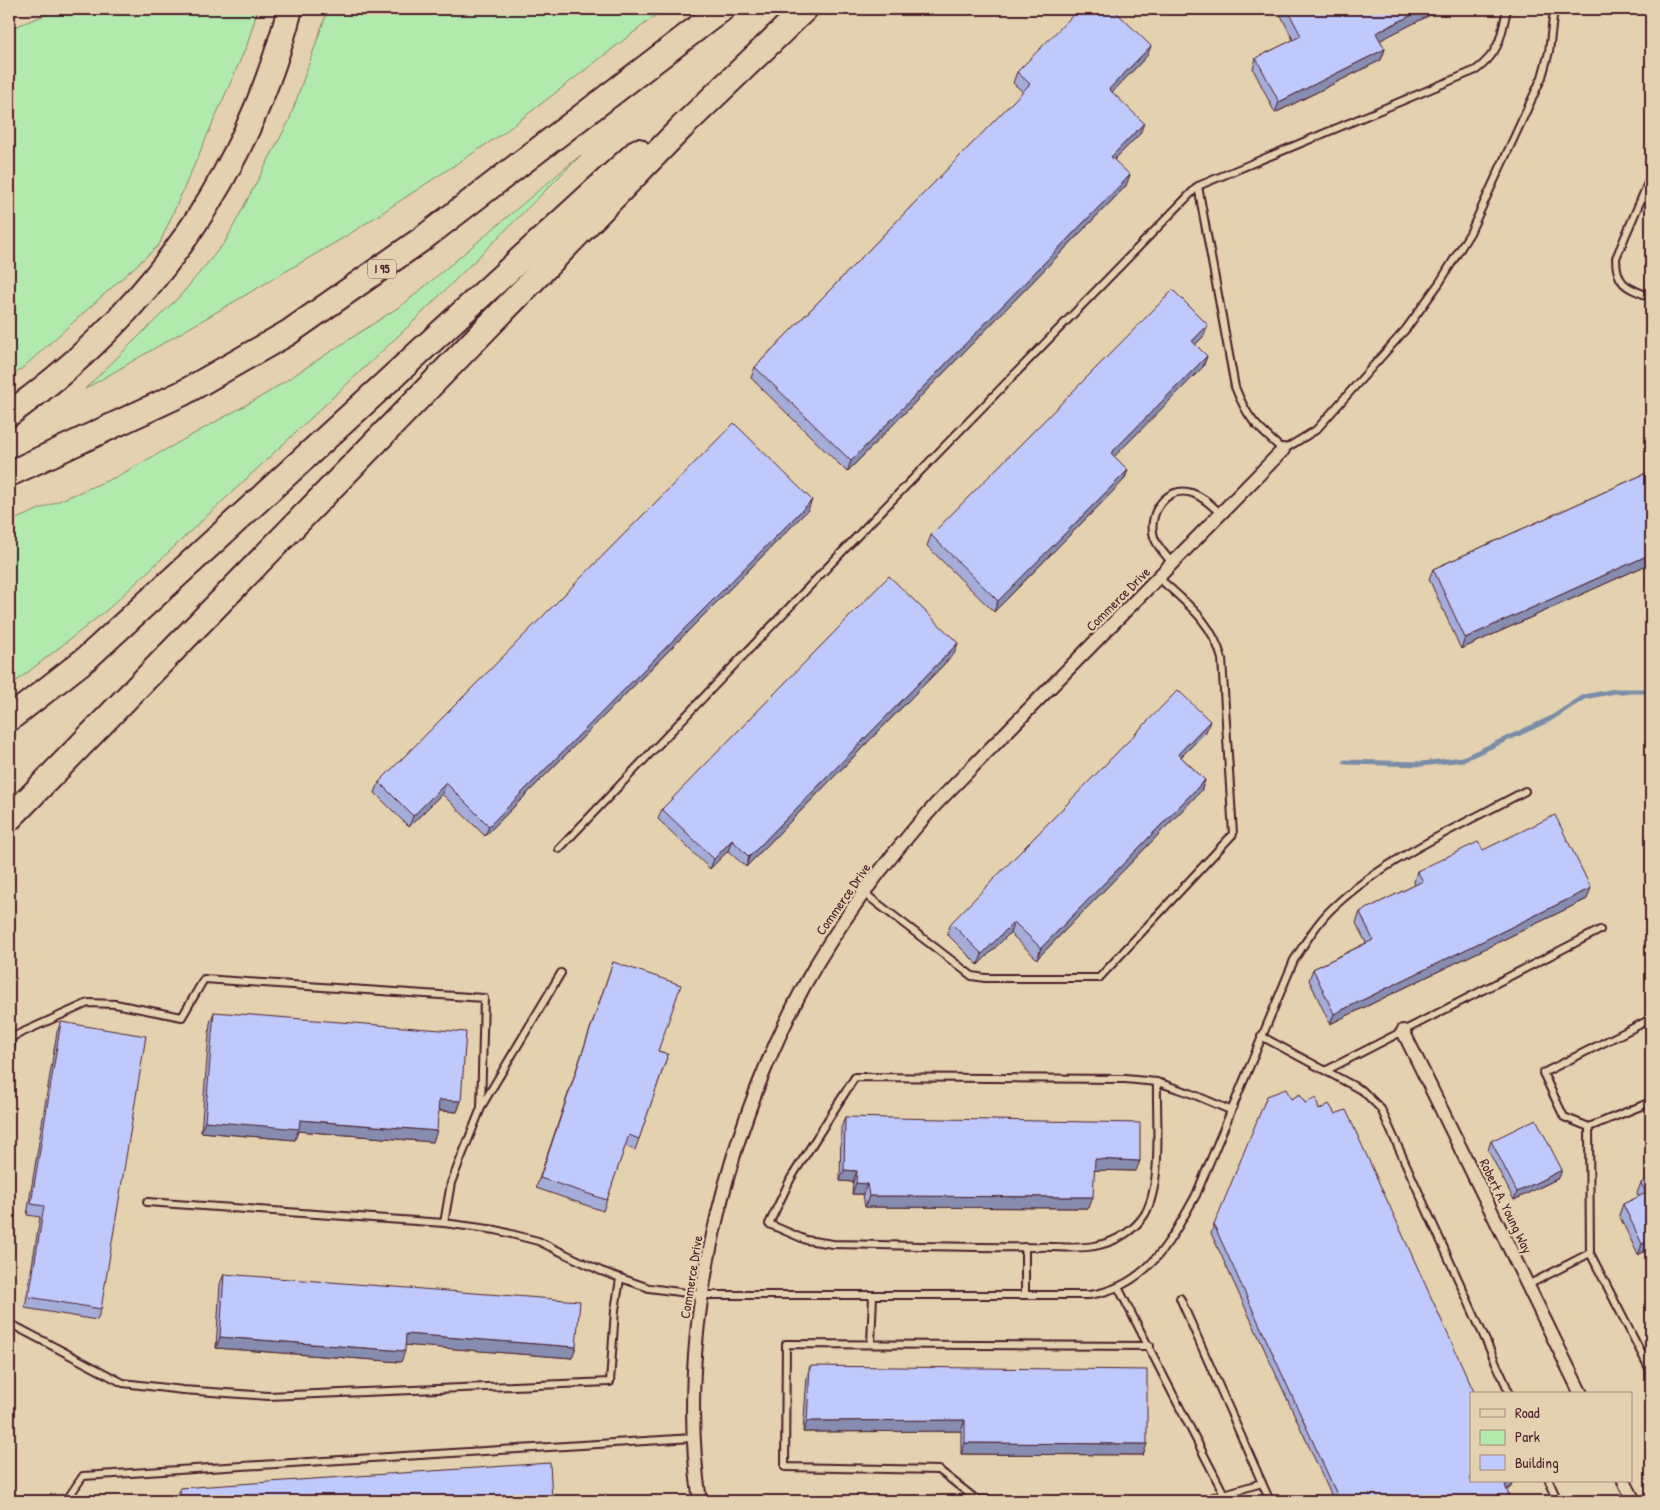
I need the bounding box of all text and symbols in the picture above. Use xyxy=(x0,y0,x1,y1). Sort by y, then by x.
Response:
road number: I 95 xyxy=(368,260,396,278)
street label: Commerce Drive xyxy=(1081,562,1154,635)
street label: Commerce Drive xyxy=(811,859,875,939)
street label: Robert A. Young Way xyxy=(1474,1155,1538,1257)
street label: Commerce Drive xyxy=(675,1234,707,1320)
legend xyxy=(1470,1392,1632,1482)
text: Road xyxy=(1515,1402,1540,1423)
text: Park xyxy=(1515,1426,1540,1447)
text: Building xyxy=(1515,1452,1559,1473)

